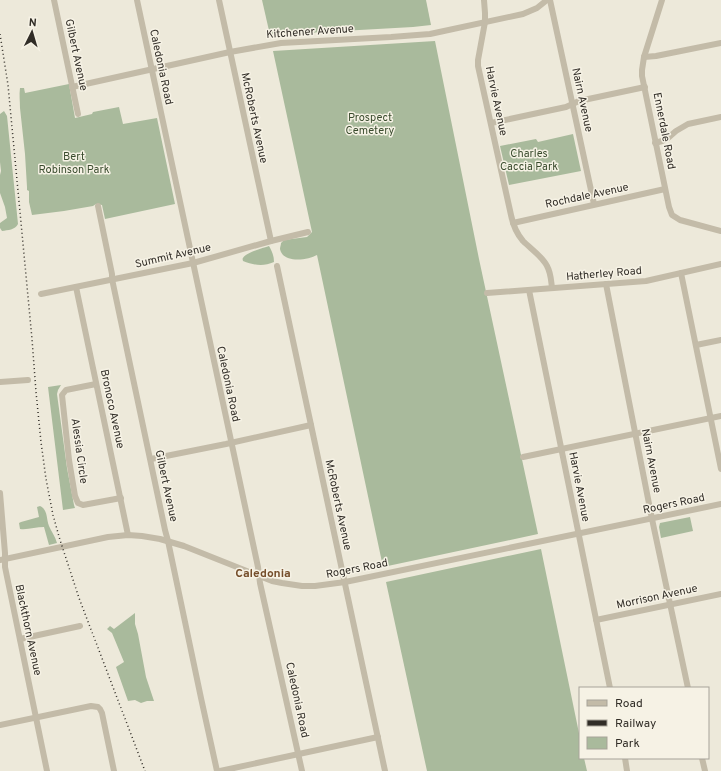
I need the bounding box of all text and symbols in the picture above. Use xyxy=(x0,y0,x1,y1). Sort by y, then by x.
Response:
north arrow xyxy=(12,12,52,52)
text: N xyxy=(28,16,37,30)
street label: Gilbert Avenue xyxy=(62,18,90,92)
street label: Kitchener Avenue xyxy=(266,22,354,42)
street label: Caledonia Road xyxy=(146,28,176,106)
street label: Harvie Avenue xyxy=(482,65,510,137)
street label: Nairn Avenue xyxy=(568,67,596,134)
street label: McRoberts Avenue xyxy=(238,71,270,165)
street label: Ennerdale Road xyxy=(650,91,678,171)
park label: Prospect Cemetery xyxy=(346,111,395,138)
park label: Charles Caccia Park xyxy=(500,147,558,174)
park label: Bert Robinson Park xyxy=(39,150,110,177)
street label: Rochdale Avenue xyxy=(544,180,630,212)
street label: Summit Avenue xyxy=(134,240,212,272)
street label: Hatherley Road xyxy=(566,264,642,284)
street label: Caledonia Road xyxy=(213,345,243,423)
street label: Bronoco Avenue xyxy=(97,368,127,450)
street label: Alessia Circle xyxy=(67,417,91,485)
street label: Nairn Avenue xyxy=(638,428,664,495)
street label: Gilbert Avenue xyxy=(152,449,180,523)
street label: Harvie Avenue xyxy=(565,451,593,523)
street label: McRoberts Avenue xyxy=(322,458,354,552)
street label: Rogers Road xyxy=(642,491,706,517)
street label: Rogers Road xyxy=(325,556,389,582)
district label: Caledonia xyxy=(235,566,291,582)
street label: Morrison Avenue xyxy=(615,582,699,612)
street label: Blackthorn Avenue xyxy=(11,583,45,677)
street label: Caledonia Road xyxy=(282,661,312,739)
legend xyxy=(579,687,709,759)
text: Road xyxy=(615,696,643,712)
text: Railway xyxy=(615,716,656,732)
text: Park xyxy=(615,736,640,752)

